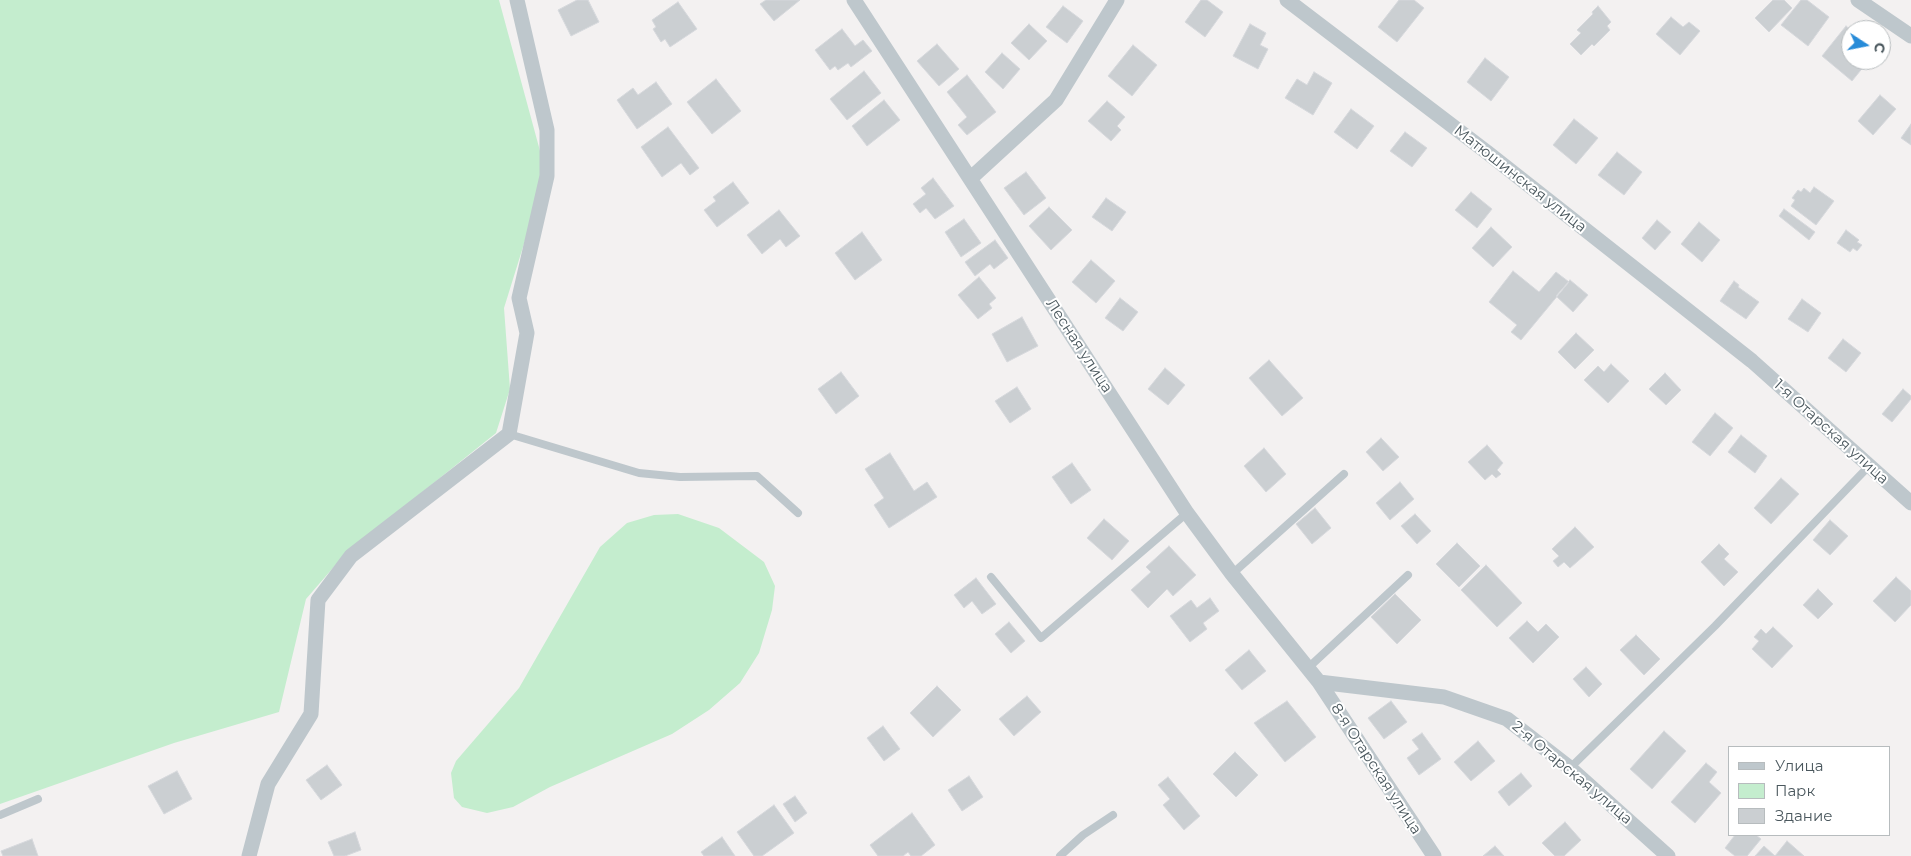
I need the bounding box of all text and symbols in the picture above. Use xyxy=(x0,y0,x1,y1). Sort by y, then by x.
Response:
north arrow xyxy=(1841,20,1891,70)
text: С xyxy=(1870,41,1890,54)
street label: Матюшинская улица xyxy=(1450,122,1590,236)
street label: Лесная улица xyxy=(1042,296,1116,396)
street label: 1-я Отарская улица xyxy=(1770,376,1892,488)
street label: 8-я Отарская улица xyxy=(1327,700,1425,838)
street label: 2-я Отарская улица xyxy=(1508,718,1636,828)
legend xyxy=(1728,746,1891,836)
text: Улица xyxy=(1775,756,1823,775)
text: Парк xyxy=(1775,781,1815,800)
text: Здание xyxy=(1775,806,1833,825)

